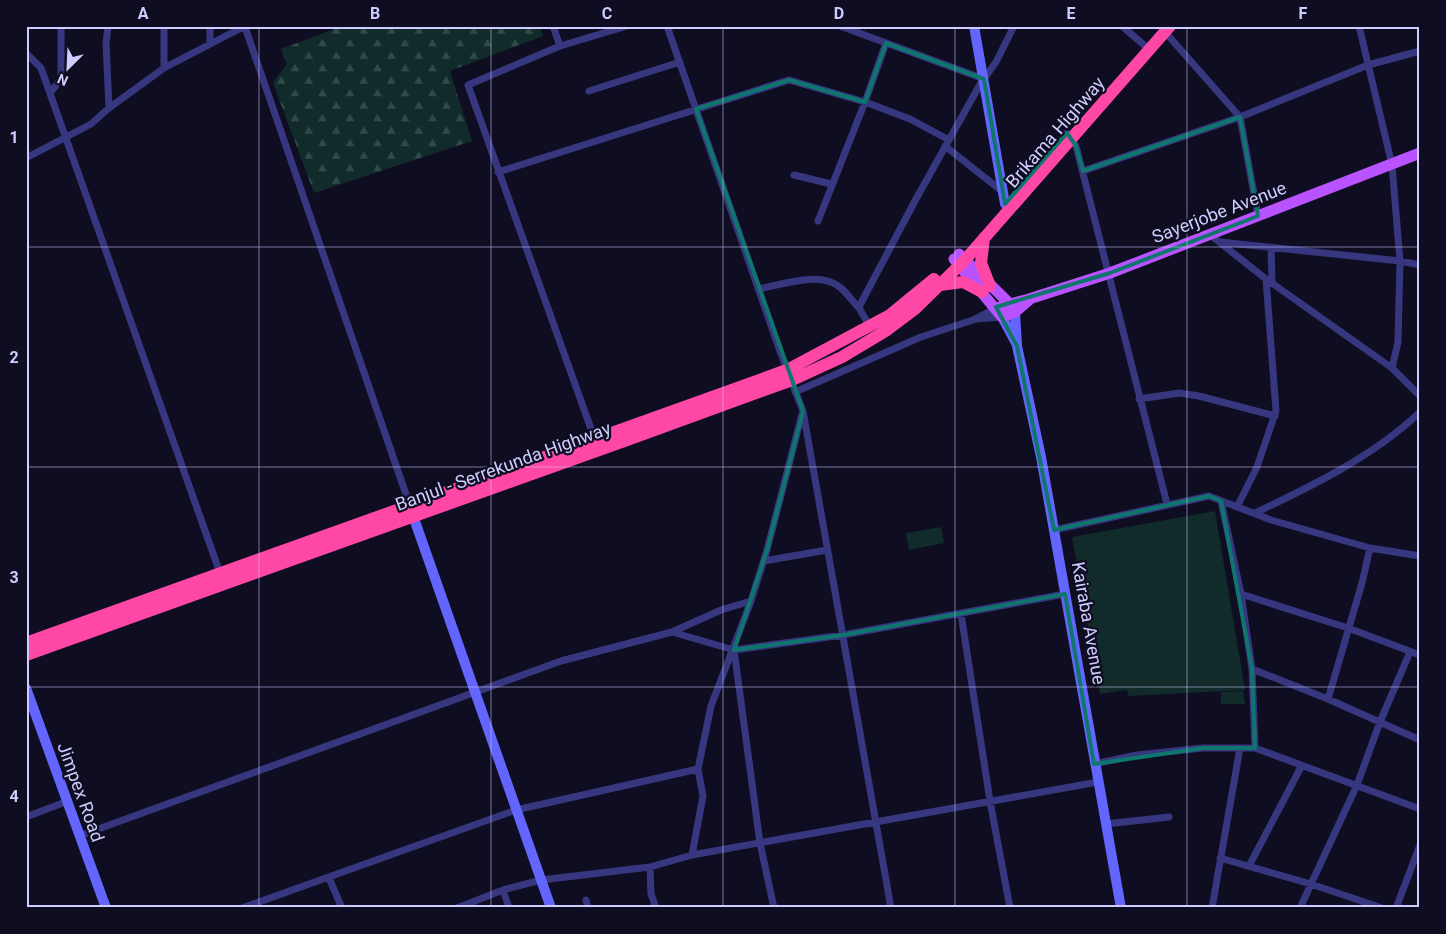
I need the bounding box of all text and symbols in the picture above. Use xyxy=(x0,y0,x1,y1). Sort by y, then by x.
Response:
text: A xyxy=(138,4,149,23)
text: B xyxy=(370,4,380,23)
text: C xyxy=(602,4,612,23)
text: D xyxy=(834,4,844,23)
text: E xyxy=(1067,4,1076,23)
text: F xyxy=(1299,4,1308,23)
north arrow xyxy=(42,42,92,92)
text: N xyxy=(55,71,70,89)
street label: Brikama Highway xyxy=(1001,72,1109,192)
text: 1 xyxy=(9,128,19,147)
street label: Sayerjobe Avenue xyxy=(1149,177,1289,247)
text: 2 xyxy=(9,348,19,367)
street label: Banjul - Serrekunda Highway xyxy=(392,417,614,515)
street label: Kairaba Avenue xyxy=(1068,560,1110,686)
text: 3 xyxy=(9,568,19,587)
street label: Jimpex Road xyxy=(53,739,109,845)
text: 4 xyxy=(9,787,19,806)

